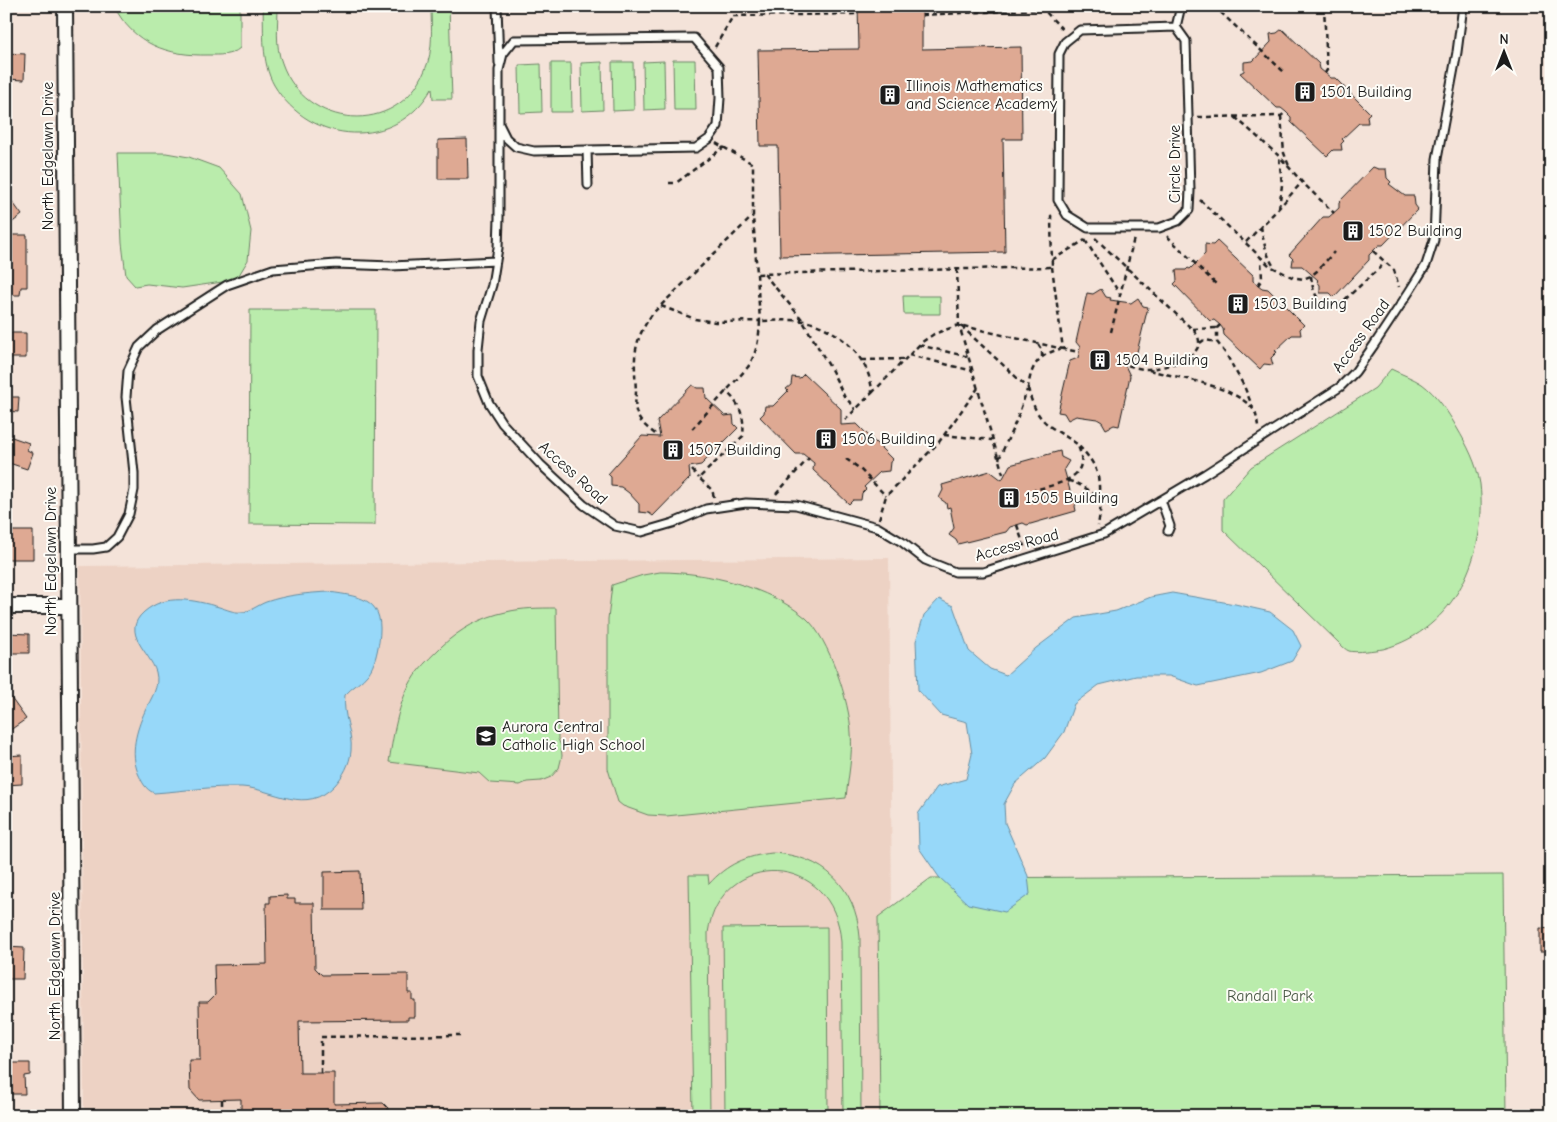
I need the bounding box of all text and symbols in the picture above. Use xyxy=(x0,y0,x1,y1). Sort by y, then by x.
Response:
north arrow xyxy=(1480,28,1530,78)
text: N xyxy=(1499,31,1509,48)
place label: Illinois Mathematics and Science Academy xyxy=(906,77,1058,113)
building icon: 1501 Building xyxy=(1293,80,1317,104)
street label: North Edgelawn Drive xyxy=(39,82,57,230)
building icon: Illinois Mathematics and Science Academy xyxy=(878,83,902,107)
place label: 1501 Building xyxy=(1321,83,1412,101)
street label: Circle Drive xyxy=(1166,125,1184,203)
building icon: 1502 Building xyxy=(1341,219,1365,243)
place label: 1502 Building xyxy=(1369,222,1462,240)
building icon: 1503 Building xyxy=(1226,292,1250,316)
place label: 1503 Building xyxy=(1254,295,1347,313)
street label: Access Road xyxy=(1328,296,1394,376)
building icon: 1504 Building xyxy=(1088,348,1112,372)
place label: 1504 Building xyxy=(1116,351,1209,369)
building icon: 1506 Building xyxy=(814,427,838,451)
place label: 1506 Building xyxy=(842,430,935,448)
street label: Access Road xyxy=(535,438,611,508)
building icon: 1507 Building xyxy=(661,438,685,462)
place label: 1507 Building xyxy=(689,441,781,459)
building icon: 1505 Building xyxy=(997,486,1021,510)
street label: North Edgelawn Drive xyxy=(42,487,60,635)
place label: 1505 Building xyxy=(1025,489,1118,507)
street label: Access Road xyxy=(973,525,1061,565)
place label: Aurora Central Catholic High School xyxy=(502,718,645,754)
school or university icon: Aurora Central Catholic High School xyxy=(474,724,498,748)
street label: North Edgelawn Drive xyxy=(46,892,64,1040)
park label: Randall Park xyxy=(1227,987,1313,1005)

